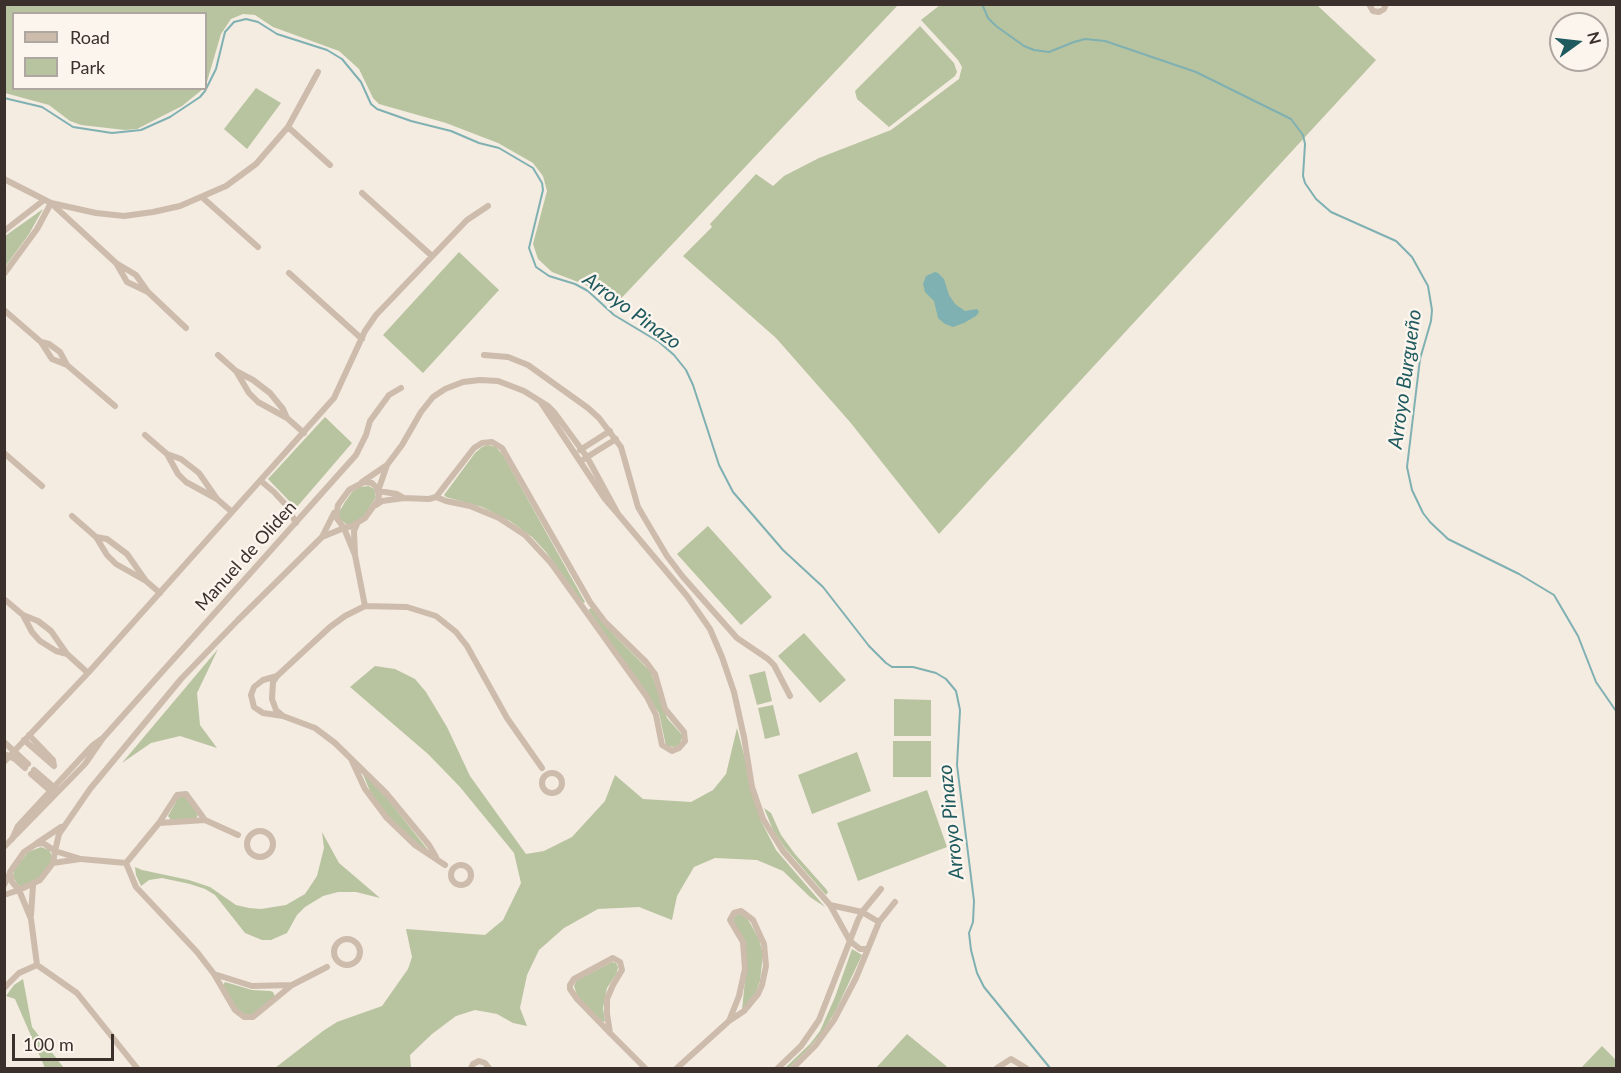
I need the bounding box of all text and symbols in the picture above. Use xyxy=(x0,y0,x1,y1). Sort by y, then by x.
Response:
legend xyxy=(12,12,207,90)
north arrow xyxy=(1549,12,1609,72)
text: Road xyxy=(70,26,110,48)
text: N xyxy=(1584,29,1606,46)
text: Park xyxy=(70,56,105,78)
water label: Arroyo Pinazo xyxy=(578,267,686,355)
water label: Arroyo Burgueño xyxy=(1383,308,1427,450)
street label: Manuel de Oliden xyxy=(191,497,301,615)
water label: Arroyo Pinazo xyxy=(933,763,969,881)
scale bar xyxy=(15,1022,117,1060)
text: 100 m xyxy=(23,1033,74,1055)

